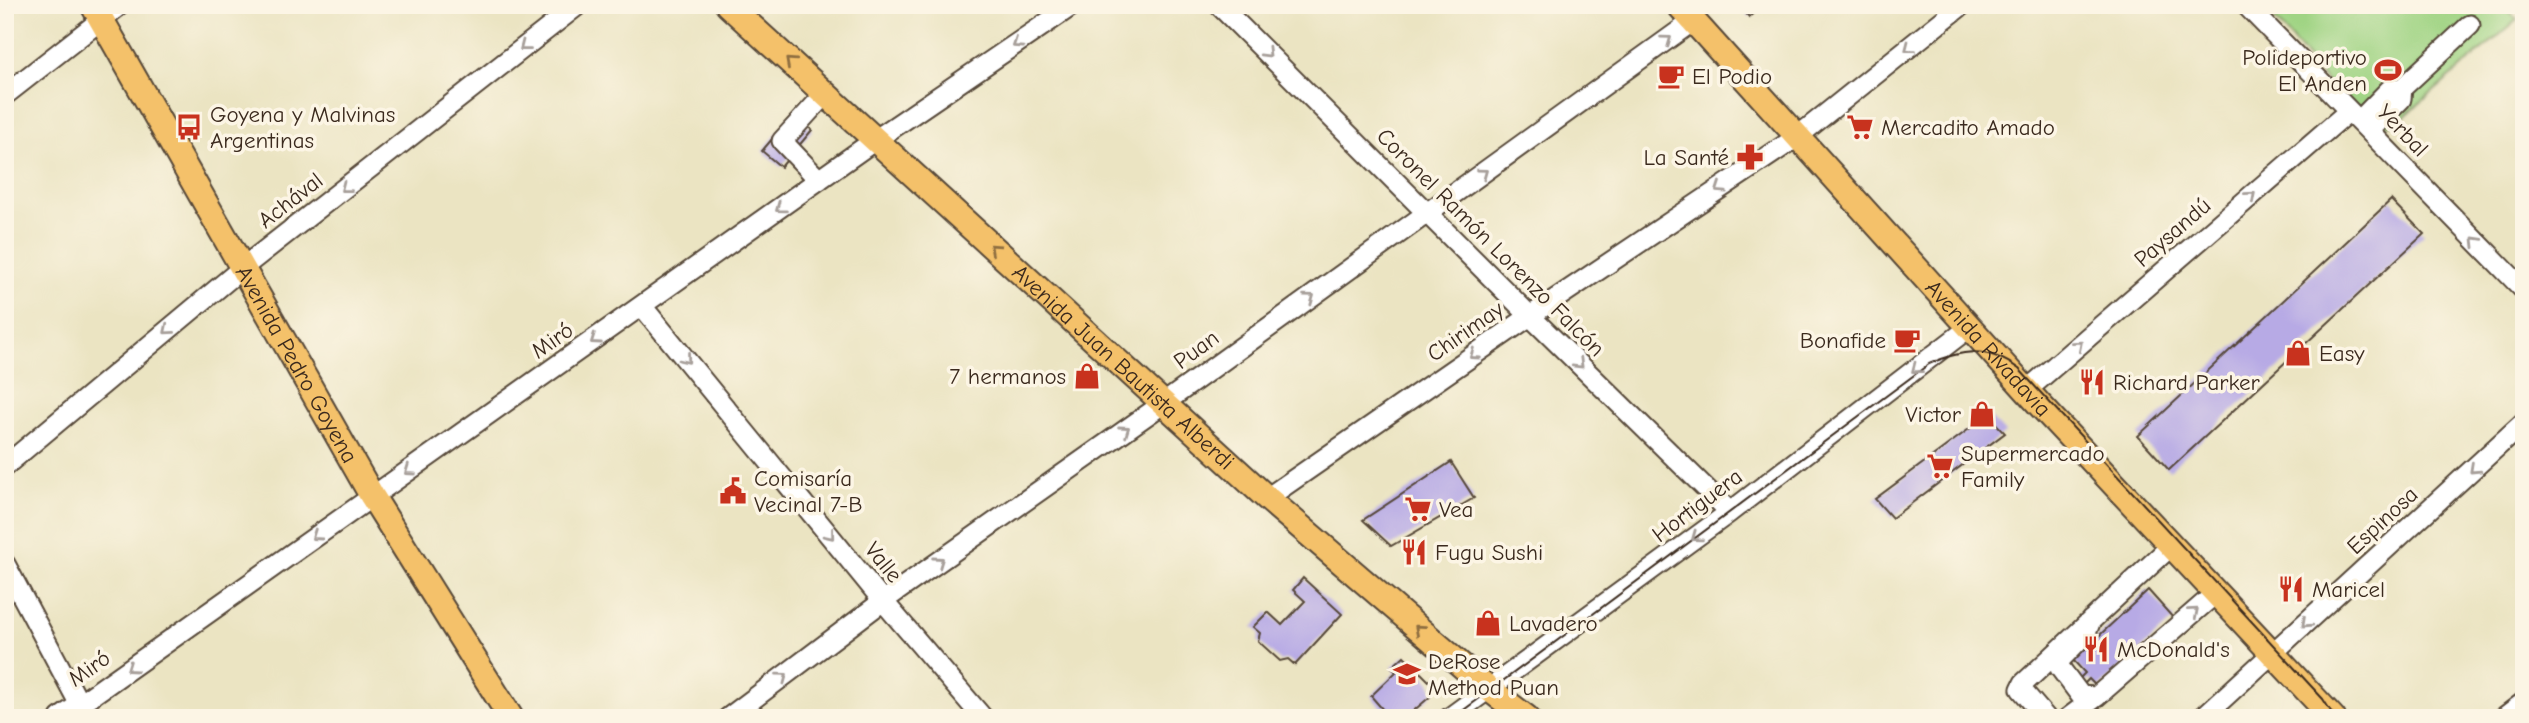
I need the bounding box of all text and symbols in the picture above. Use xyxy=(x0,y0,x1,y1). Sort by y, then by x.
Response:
one-way arrow xyxy=(1012,35,1025,48)
one-way arrow xyxy=(1659,36,1672,48)
one-way arrow xyxy=(519,39,531,52)
one-way arrow xyxy=(1904,39,1916,52)
place label: Polideportivo El Anden xyxy=(2242,44,2367,97)
one-way arrow xyxy=(1259,45,1272,58)
sports icon: Polideportivo El Anden xyxy=(2373,55,2403,85)
one-way arrow xyxy=(785,57,798,70)
cafe icon: El Podio xyxy=(1656,61,1686,91)
place label: El Podio xyxy=(1692,63,1772,90)
street label: Yerbal xyxy=(2371,99,2434,162)
place label: Goyena y Malvinas Argentinas xyxy=(210,101,395,154)
bus stop icon: Goyena y Malvinas Argentinas xyxy=(174,112,204,142)
supermarket icon: Mercadito Amado xyxy=(1845,112,1875,142)
place label: Mercadito Amado xyxy=(1881,114,2055,141)
street label: Coronel Ramón Lorenzo Falcón xyxy=(1371,123,1610,362)
pharmacy icon: La Santé xyxy=(1735,142,1765,172)
place label: La Santé xyxy=(1644,144,1729,171)
street label: Achával xyxy=(253,167,328,234)
one-way arrow xyxy=(1475,169,1488,182)
one-way arrow xyxy=(340,179,352,192)
one-way arrow xyxy=(1714,180,1727,193)
street label: Paysandú xyxy=(2129,192,2216,273)
one-way arrow xyxy=(2242,192,2255,204)
one-way arrow xyxy=(775,200,788,212)
one-way arrow xyxy=(2472,236,2485,249)
one-way arrow xyxy=(989,244,1002,256)
street label: Avenida Juan Bautista Alberdi xyxy=(1007,259,1240,475)
street label: Avenida Pedro Goyena xyxy=(230,261,363,468)
street label: Avenida Rivadavia xyxy=(1920,274,2057,422)
one-way arrow xyxy=(1302,294,1315,306)
street label: Chirimay xyxy=(1422,295,1509,367)
street label: Miró xyxy=(526,316,579,364)
one-way arrow xyxy=(163,322,175,335)
street label: Puan xyxy=(1168,324,1224,375)
cafe icon: Bonafide xyxy=(1892,325,1922,355)
place label: Bonafide xyxy=(1800,327,1886,354)
one-way arrow xyxy=(590,332,603,344)
shop icon: Easy xyxy=(2283,338,2313,368)
place label: Easy xyxy=(2319,340,2365,367)
one-way arrow xyxy=(2070,341,2083,353)
one-way arrow xyxy=(1469,347,1482,359)
one-way arrow xyxy=(677,352,690,364)
one-way arrow xyxy=(1570,355,1583,368)
one-way arrow xyxy=(1911,360,1924,373)
shop icon: 7 hermanos xyxy=(1072,361,1102,391)
place label: 7 hermanos xyxy=(949,363,1066,390)
restaurant icon: Richard Parker xyxy=(2077,367,2107,397)
place label: Richard Parker xyxy=(2113,369,2261,396)
shop icon: Victor xyxy=(1967,399,1997,429)
place label: Victor xyxy=(1905,401,1962,428)
one-way arrow xyxy=(1117,426,1130,438)
place label: Supermercado Family xyxy=(1961,440,2105,493)
supermarket icon: Supermercado Family xyxy=(1925,451,1955,481)
one-way arrow xyxy=(2469,460,2482,473)
one-way arrow xyxy=(404,463,417,475)
street label: Hortiguera xyxy=(1647,463,1748,548)
place label: Comisaría Vecinal 7-B xyxy=(754,465,863,518)
public building icon: Comisaría Vecinal 7-B xyxy=(718,476,748,506)
street label: Espinosa xyxy=(2341,481,2423,560)
supermarket icon: Vea xyxy=(1403,494,1433,524)
place label: Vea xyxy=(1439,496,1473,523)
one-way arrow xyxy=(311,528,324,540)
one-way arrow xyxy=(821,528,834,540)
one-way arrow xyxy=(1691,528,1704,541)
street label: Valle xyxy=(859,537,908,588)
restaurant icon: Fugu Sushi xyxy=(1399,537,1429,567)
place label: Fugu Sushi xyxy=(1435,539,1543,566)
one-way arrow xyxy=(931,557,944,569)
restaurant icon: Maricel xyxy=(2276,574,2306,604)
place label: Maricel xyxy=(2312,576,2385,603)
shop icon: Lavadero xyxy=(1473,608,1503,638)
one-way arrow xyxy=(2186,608,2199,620)
place label: Lavadero xyxy=(1509,610,1598,637)
one-way arrow xyxy=(2301,614,2314,627)
one-way arrow xyxy=(1414,625,1427,637)
restaurant icon: McDonald's xyxy=(2081,634,2111,664)
place label: McDonald's xyxy=(2117,636,2230,663)
street label: Miró xyxy=(63,644,116,692)
place label: DeRose Method Puan xyxy=(1428,648,1559,701)
school or university icon: DeRose Method Puan xyxy=(1392,659,1422,689)
one-way arrow xyxy=(126,660,139,672)
one-way arrow xyxy=(775,672,788,685)

